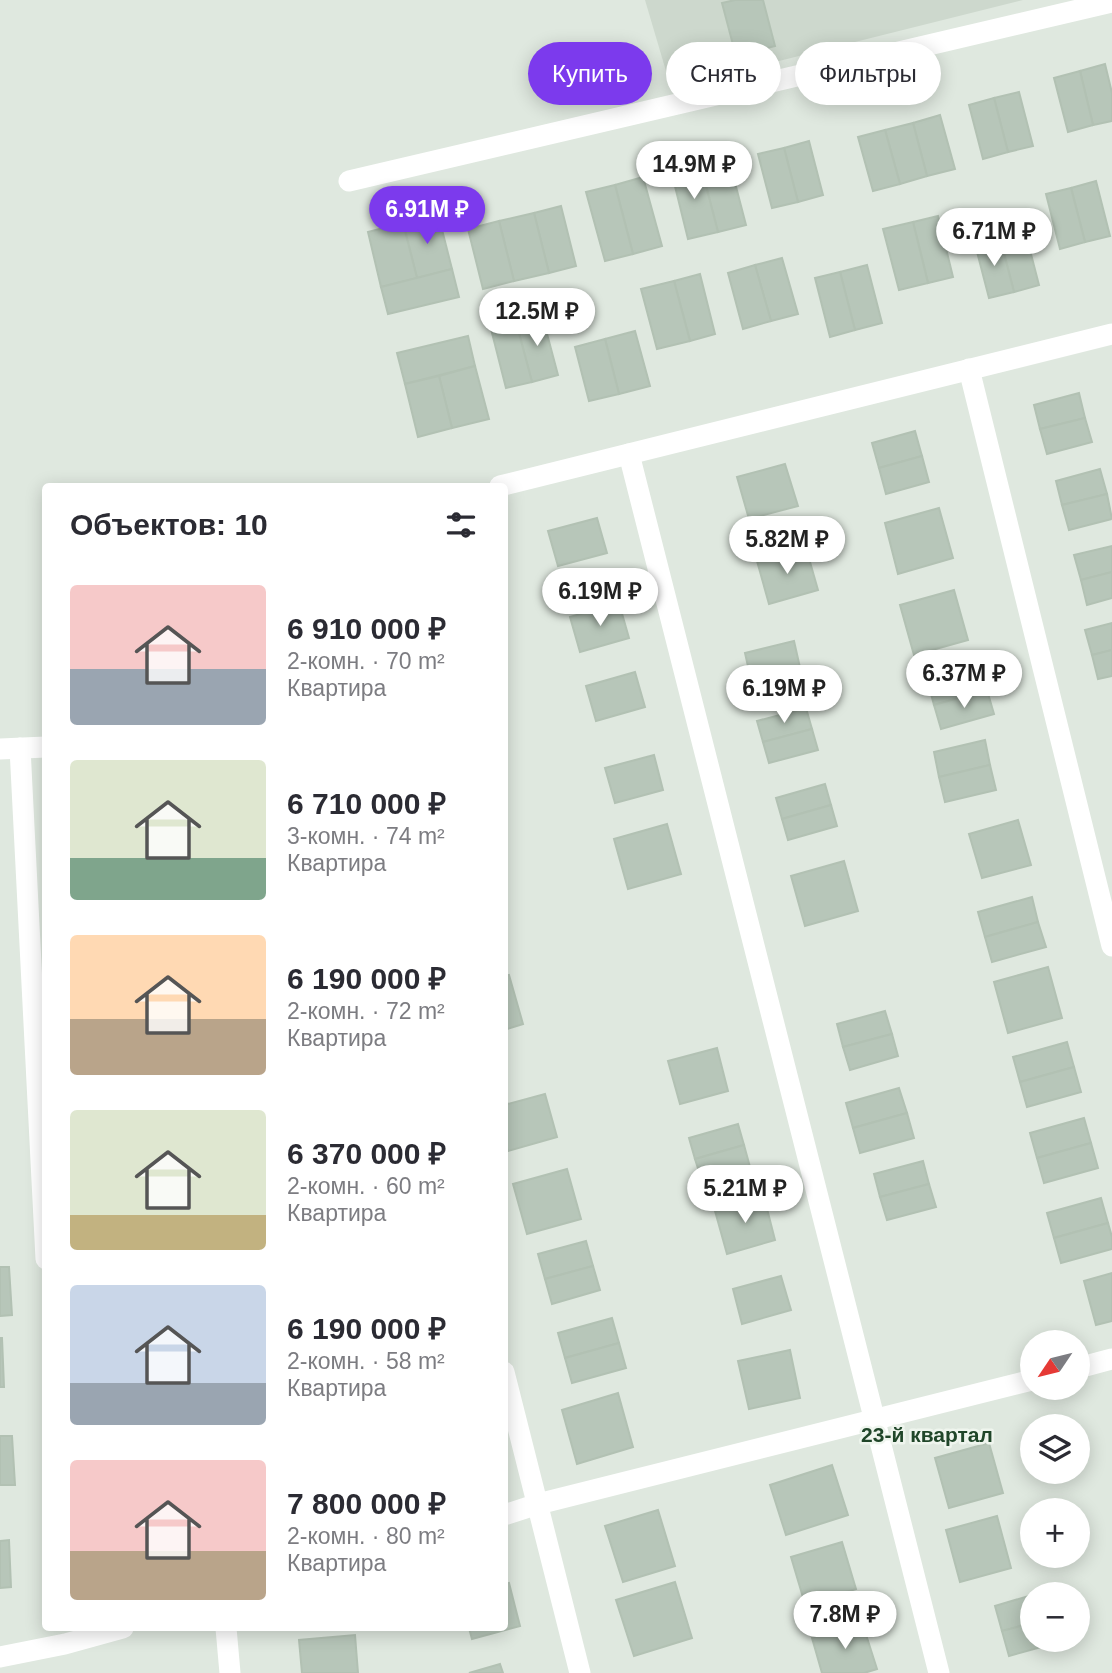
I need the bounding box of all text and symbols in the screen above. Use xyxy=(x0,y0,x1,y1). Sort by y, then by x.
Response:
chip: Купить xyxy=(528,42,652,105)
chip: Снять xyxy=(666,42,781,105)
chip: Фильтры xyxy=(795,42,941,105)
pin: 14.9M ₽ xyxy=(629,142,759,201)
text: 14.9M ₽ xyxy=(652,151,736,177)
pin: 6.91M ₽ xyxy=(362,187,492,246)
text: 6.91M ₽ xyxy=(385,196,469,222)
pin: 6.71M ₽ xyxy=(929,208,1059,268)
text: 6.71M ₽ xyxy=(952,218,1036,244)
pin: 12.5M ₽ xyxy=(472,288,602,348)
text: 12.5M ₽ xyxy=(495,298,579,324)
icon: filters xyxy=(442,506,480,544)
text: Объектов: 10 xyxy=(70,508,268,541)
pin: 5.82M ₽ xyxy=(722,516,852,576)
text: 5.82M ₽ xyxy=(745,526,829,552)
pin: 6.19M ₽ xyxy=(535,568,665,628)
text: 6.19M ₽ xyxy=(558,578,642,604)
text: 6 910 000 ₽ xyxy=(287,612,446,645)
icon: home xyxy=(126,613,210,697)
text: 2-комн. · 70 m² xyxy=(287,648,445,674)
pin: 6.37M ₽ xyxy=(899,650,1029,710)
text: 6.37M ₽ xyxy=(922,660,1006,686)
pin: 6.19M ₽ xyxy=(719,666,849,725)
text: Квартира xyxy=(287,675,386,701)
text: 6.19M ₽ xyxy=(742,675,826,701)
text: 6 710 000 ₽ xyxy=(287,787,446,820)
icon: home xyxy=(126,788,210,872)
text: 3-комн. · 74 m² xyxy=(287,823,445,849)
text: Квартира xyxy=(287,850,386,876)
text: 6 190 000 ₽ xyxy=(287,962,446,995)
icon: home xyxy=(126,963,210,1047)
text: 2-комн. · 72 m² xyxy=(287,998,445,1024)
text: Квартира xyxy=(287,1025,386,1051)
text: 6 370 000 ₽ xyxy=(287,1137,446,1170)
icon: home xyxy=(126,1138,210,1222)
pin: 5.21M ₽ xyxy=(680,1166,810,1225)
text: 2-комн. · 60 m² xyxy=(287,1173,445,1199)
text: 5.21M ₽ xyxy=(703,1175,787,1201)
text: Квартира xyxy=(287,1200,386,1226)
text: 6 190 000 ₽ xyxy=(287,1312,446,1345)
icon: home xyxy=(126,1313,210,1397)
north arrow xyxy=(1020,1330,1090,1400)
map controls xyxy=(1020,1330,1090,1652)
text: 2-комн. · 58 m² xyxy=(287,1348,445,1374)
text: Квартира xyxy=(287,1375,386,1401)
button: layers xyxy=(1020,1414,1090,1484)
district label: 23-й квартал xyxy=(861,1423,993,1446)
text: 7 800 000 ₽ xyxy=(287,1487,446,1520)
icon: home xyxy=(126,1488,210,1572)
button: + xyxy=(1020,1498,1090,1568)
text: 2-комн. · 80 m² xyxy=(287,1523,445,1549)
text: Квартира xyxy=(287,1550,386,1576)
button: − xyxy=(1020,1582,1090,1652)
pin: 7.8M ₽ xyxy=(788,1592,902,1651)
text: 7.8M ₽ xyxy=(810,1601,880,1627)

